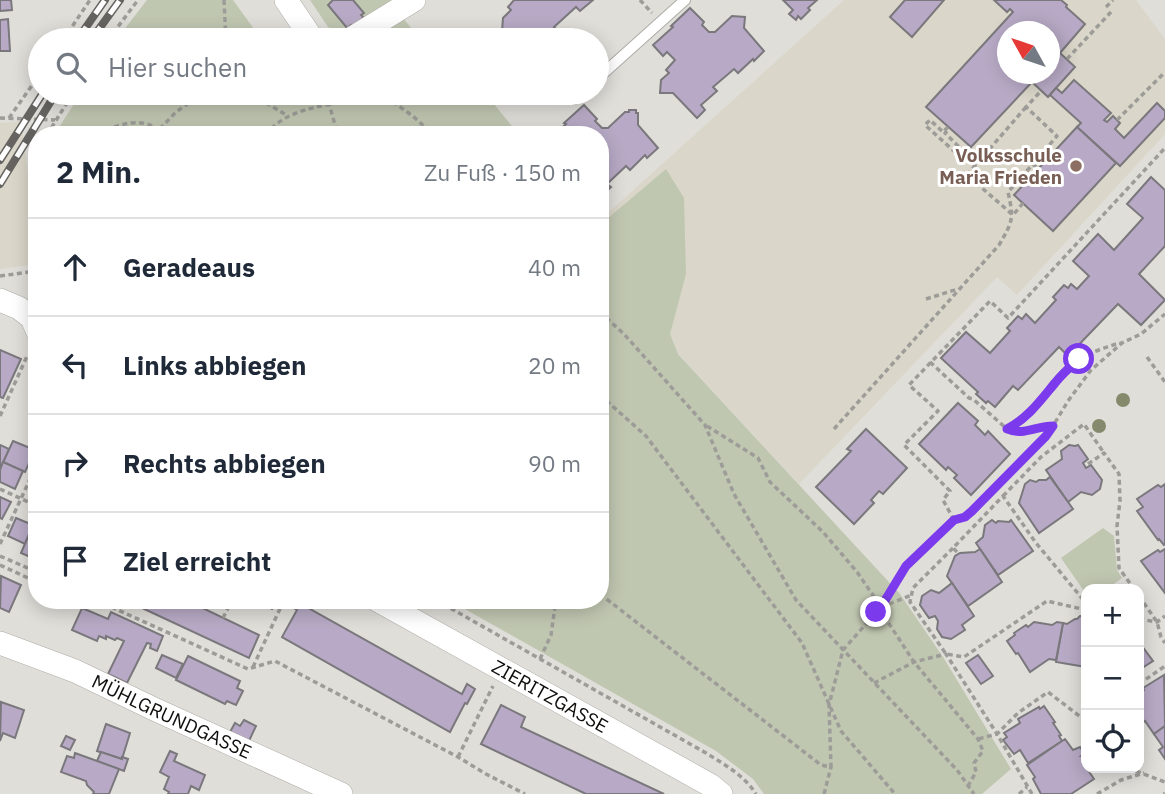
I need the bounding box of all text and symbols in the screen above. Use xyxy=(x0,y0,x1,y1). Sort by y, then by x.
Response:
north arrow xyxy=(997,21,1060,84)
search box xyxy=(28,28,609,105)
icon: search xyxy=(52,48,90,86)
text: Hier suchen xyxy=(108,50,247,84)
place label: Volksschule Maria Frieden xyxy=(939,143,1062,189)
text: 2 Min. xyxy=(56,152,141,191)
text: Zu Fuß · 150 m xyxy=(424,157,581,187)
marker: Volksschule Maria Frieden xyxy=(1068,158,1084,174)
icon: ahead xyxy=(56,248,94,286)
text: Geradeaus xyxy=(123,250,255,284)
text: 40 m xyxy=(528,252,581,282)
route start xyxy=(1063,343,1094,374)
icon: left xyxy=(56,346,94,384)
text: Links abbiegen xyxy=(123,348,306,382)
text: 20 m xyxy=(528,350,581,380)
icon: right xyxy=(56,444,94,482)
text: Rechts abbiegen xyxy=(123,446,326,480)
text: 90 m xyxy=(528,448,581,478)
icon: arrive xyxy=(56,542,94,580)
text: Ziel erreicht xyxy=(123,544,271,578)
map controls xyxy=(1081,584,1144,773)
button: + xyxy=(1081,584,1144,647)
route end xyxy=(860,596,891,627)
button: − xyxy=(1081,647,1144,710)
street label: ZIERITZGASSE xyxy=(488,654,612,738)
street label: MÜHLGRUNDGASSE xyxy=(88,669,255,764)
button: locate xyxy=(1081,710,1144,773)

